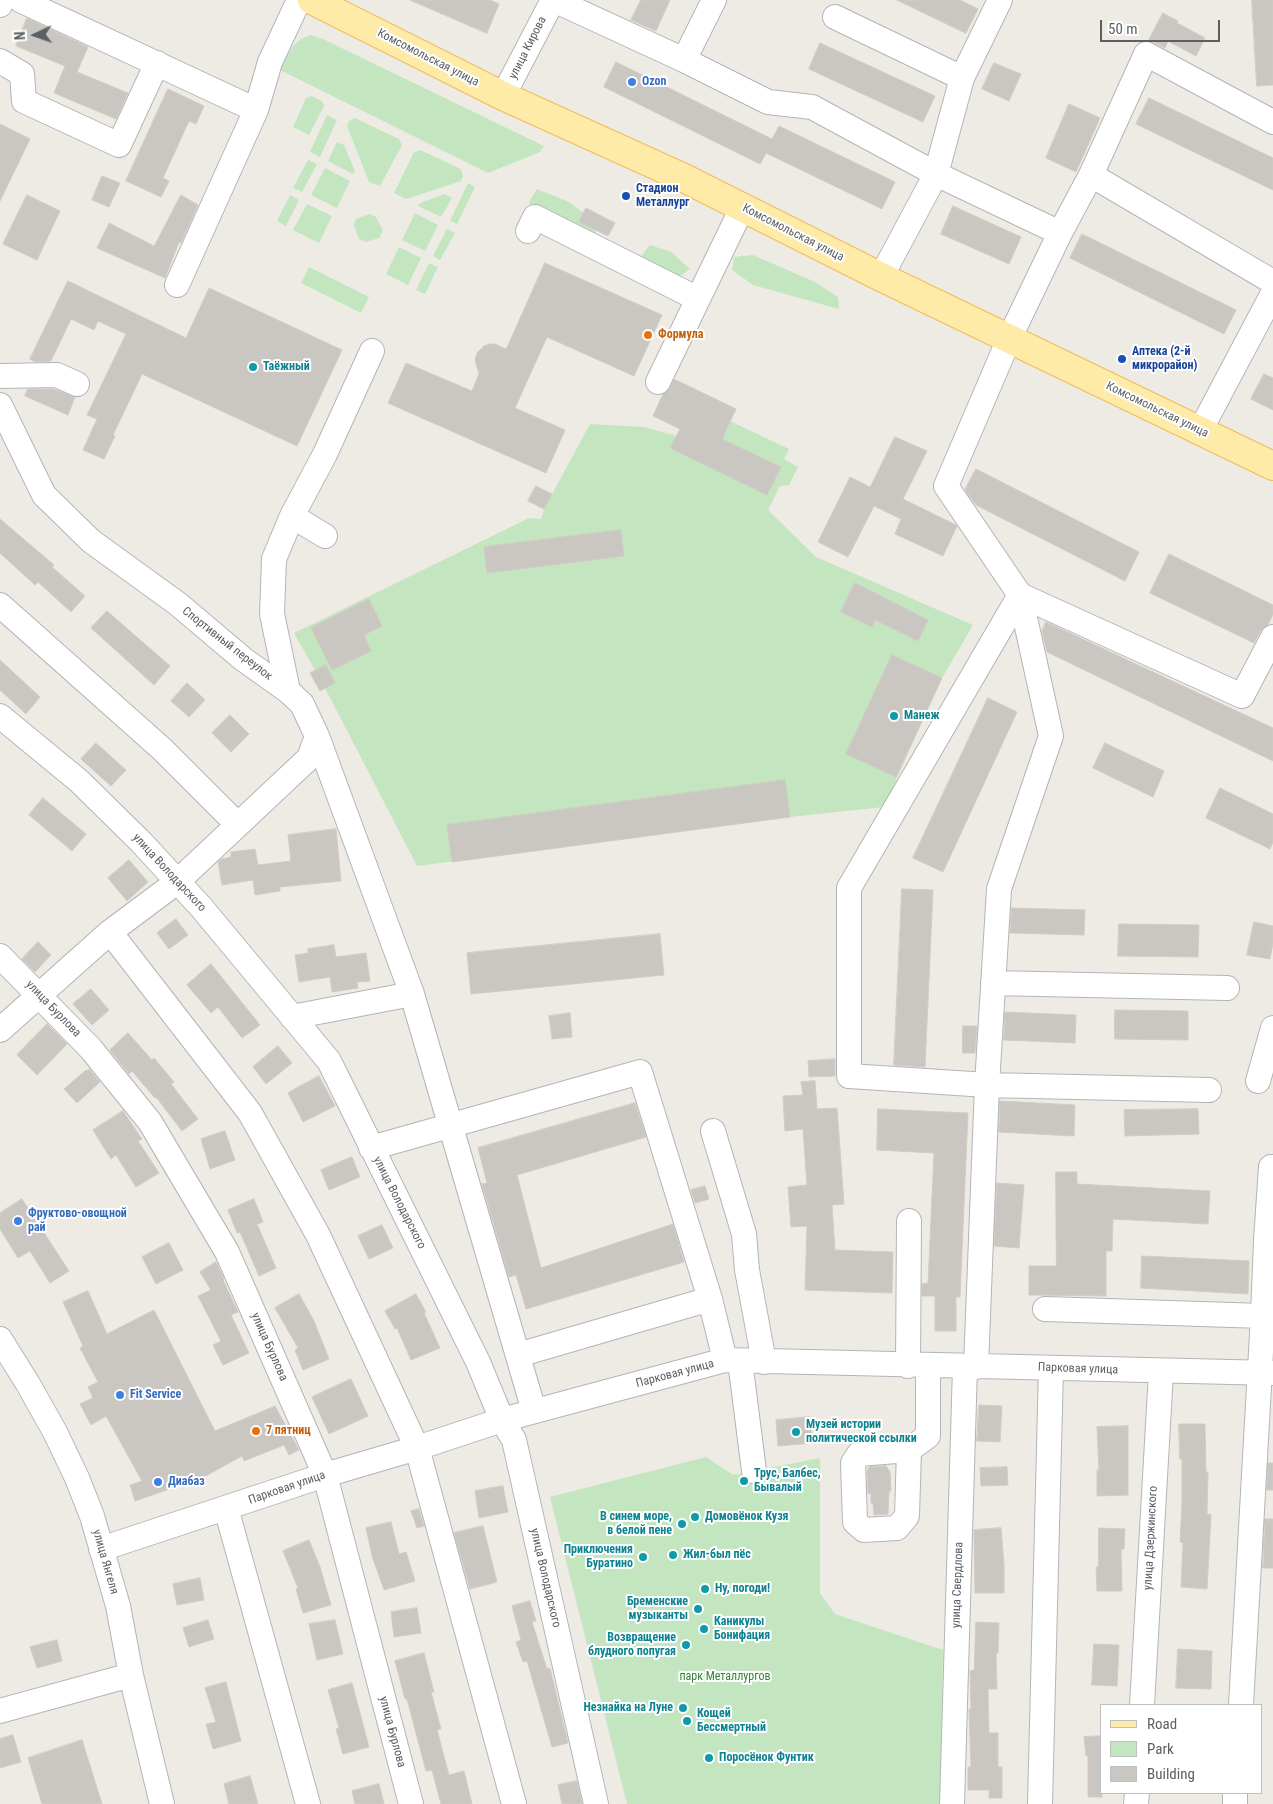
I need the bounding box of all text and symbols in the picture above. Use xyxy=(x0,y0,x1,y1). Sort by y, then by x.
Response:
north arrow xyxy=(10,10,60,60)
scale bar xyxy=(1103,10,1223,42)
street label: улица Кирова xyxy=(506,14,550,82)
text: 50 m xyxy=(1108,20,1138,38)
street label: Комсомольская улица xyxy=(375,26,481,90)
text: N xyxy=(12,31,28,40)
place label: Ozon xyxy=(642,75,666,89)
marker: Ozon xyxy=(626,76,638,88)
place label: Стадион Металлург xyxy=(636,182,690,210)
marker: Стадион Металлург xyxy=(620,190,632,202)
street label: Комсомольская улица xyxy=(740,201,846,265)
place label: Формула xyxy=(658,328,703,342)
marker: Формула xyxy=(642,329,654,341)
place label: Аптека (2-й микрорайон) xyxy=(1132,345,1197,373)
marker: Аптека (2-й микрорайон) xyxy=(1116,353,1128,365)
place label: Таёжный xyxy=(263,360,310,374)
marker: Таёжный xyxy=(247,361,259,373)
street label: Комсомольская улица xyxy=(1103,379,1211,441)
street label: Спортивный переулок xyxy=(179,604,275,684)
place label: Манеж xyxy=(904,709,939,723)
marker: Манеж xyxy=(888,710,900,722)
street label: улица Володарского xyxy=(129,831,209,915)
street label: улица Бурлова xyxy=(22,978,84,1040)
street label: улица Володарского xyxy=(370,1154,428,1252)
place label: Фруктово-овощной рай xyxy=(28,1207,127,1235)
marker: Фруктово-овощной рай xyxy=(12,1215,24,1227)
street label: улица Бурлова xyxy=(248,1311,290,1383)
street label: Парковая улица xyxy=(634,1357,716,1391)
street label: Парковая улица xyxy=(1038,1360,1118,1378)
place label: Fit Service xyxy=(130,1388,181,1402)
marker: Fit Service xyxy=(114,1389,126,1401)
place label: Музей истории политической ссылки xyxy=(806,1418,917,1446)
place label: 7 пятниц xyxy=(266,1424,311,1438)
marker: 7 пятниц xyxy=(250,1425,262,1437)
marker: Музей истории политической ссылки xyxy=(790,1426,802,1438)
place label: Трус, Балбес, Бывалый xyxy=(754,1467,821,1495)
street label: Парковая улица xyxy=(247,1468,327,1508)
place label: Диабаз xyxy=(168,1475,205,1489)
marker: Трус, Балбес, Бывалый xyxy=(738,1475,750,1487)
marker: Диабаз xyxy=(152,1476,164,1488)
street label: улица Дзержинского xyxy=(1141,1486,1161,1590)
place label: В синем море, в белой пене xyxy=(600,1510,672,1538)
place label: Домовёнок Кузя xyxy=(705,1510,788,1524)
marker: Домовёнок Кузя xyxy=(689,1511,701,1523)
marker: В синем море, в белой пене xyxy=(676,1518,688,1530)
street label: улица Володарского xyxy=(527,1527,563,1629)
street label: улица Янгеля xyxy=(89,1528,121,1596)
street label: улица Свердлова xyxy=(949,1542,967,1628)
place label: Приключения Буратино xyxy=(564,1543,633,1571)
place label: Жил-был пёс xyxy=(683,1548,751,1562)
marker: Жил-был пёс xyxy=(667,1549,679,1561)
marker: Приключения Буратино xyxy=(637,1551,649,1563)
place label: Ну, погоди! xyxy=(715,1582,770,1596)
marker: Ну, погоди! xyxy=(699,1583,711,1595)
place label: Бременские музыканты xyxy=(627,1595,688,1623)
marker: Бременские музыканты xyxy=(692,1603,704,1615)
place label: Каникулы Бонифация xyxy=(714,1615,770,1643)
marker: Каникулы Бонифация xyxy=(698,1623,710,1635)
place label: Возвращение блудного попугая xyxy=(588,1631,676,1659)
marker: Возвращение блудного попугая xyxy=(680,1639,692,1651)
park label: парк Металлургов xyxy=(679,1670,771,1684)
street label: улица Бурлова xyxy=(376,1695,408,1769)
place label: Незнайка на Луне xyxy=(583,1701,673,1715)
marker: Незнайка на Луне xyxy=(677,1702,689,1714)
legend xyxy=(1100,1704,1263,1794)
place label: Кощей Бессмертный xyxy=(697,1707,766,1735)
marker: Кощей Бессмертный xyxy=(681,1715,693,1727)
text: Road xyxy=(1147,1715,1177,1733)
text: Park xyxy=(1147,1740,1174,1758)
place label: Поросёнок Фунтик xyxy=(719,1751,814,1765)
marker: Поросёнок Фунтик xyxy=(703,1752,715,1764)
text: Building xyxy=(1147,1765,1195,1783)

